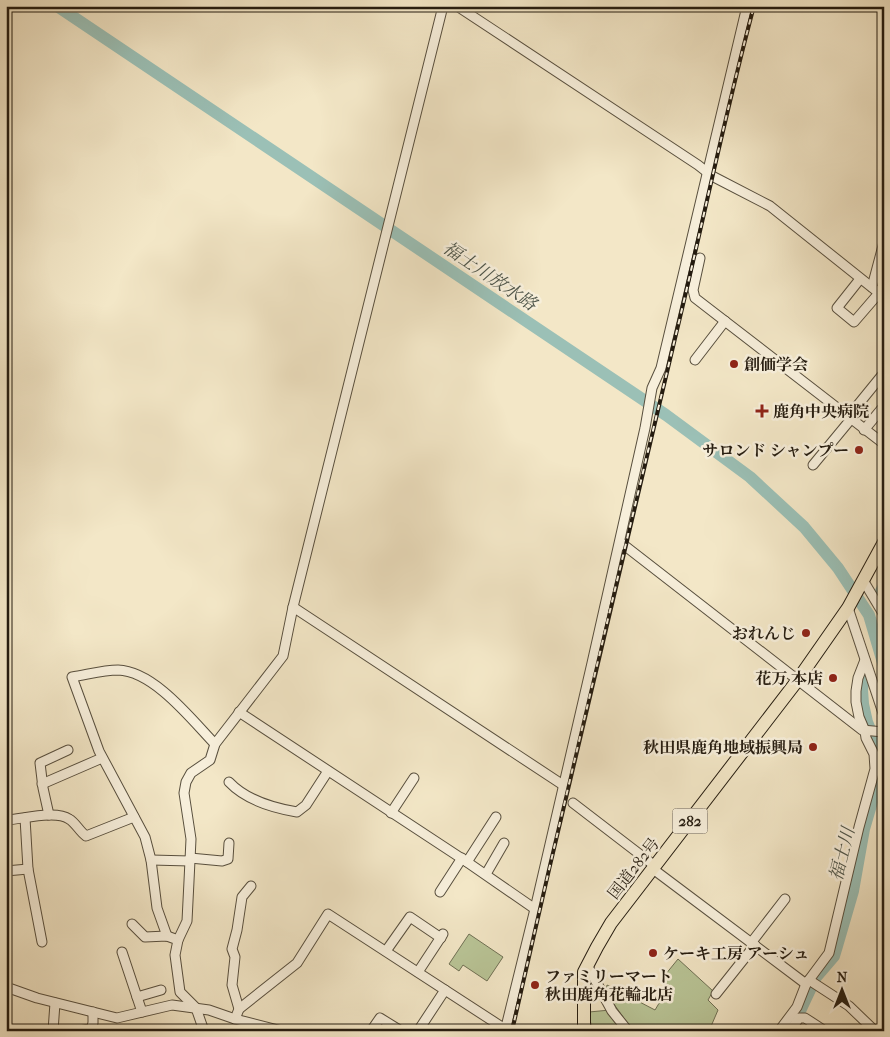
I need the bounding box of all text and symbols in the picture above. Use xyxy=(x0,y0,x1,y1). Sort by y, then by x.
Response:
water label: 福士川放水路 xyxy=(439,238,542,316)
place label: 創価学会 xyxy=(744,355,808,374)
marker: 創価学会 xyxy=(728,358,740,370)
place label: 鹿角中央病院 xyxy=(773,402,869,421)
marker: 鹿角中央病院 xyxy=(755,404,769,418)
place label: サロンド シャンプー xyxy=(702,441,849,460)
marker: サロンド シャンプー xyxy=(853,444,865,456)
place label: おれんじ xyxy=(732,624,796,643)
marker: おれんじ xyxy=(800,627,812,639)
place label: 花万 本店 xyxy=(756,669,823,688)
marker: 花万 本店 xyxy=(827,672,839,684)
place label: 秋田県鹿角地域振興局 xyxy=(643,738,803,757)
marker: 秋田県鹿角地域振興局 xyxy=(807,741,819,753)
road number: 282 xyxy=(672,808,708,834)
water label: 福士川 xyxy=(826,823,860,883)
street label: 国道282号 xyxy=(604,834,663,903)
place label: ケーキ工房 アーシュ xyxy=(663,944,809,963)
marker: ケーキ工房 アーシュ xyxy=(647,947,659,959)
north arrow xyxy=(818,964,868,1014)
place label: ファミリーマート 秋田鹿角花輪北店 xyxy=(545,967,673,1004)
text: N xyxy=(837,969,848,986)
marker: ファミリーマート 秋田鹿角花輪北店 xyxy=(529,979,541,991)

